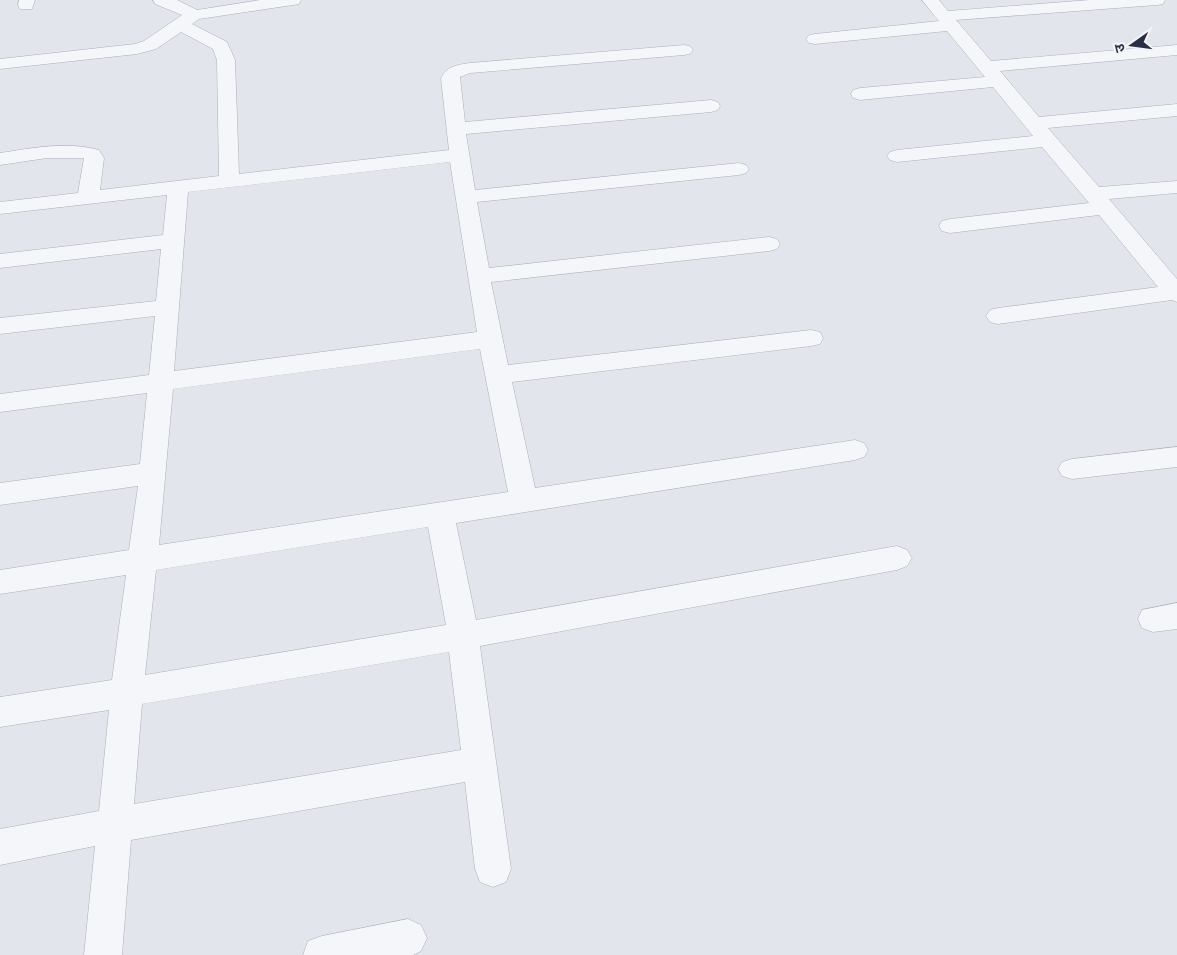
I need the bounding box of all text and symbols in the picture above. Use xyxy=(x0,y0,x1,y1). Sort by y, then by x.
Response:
north arrow xyxy=(1107,20,1157,70)
text: उ xyxy=(1109,41,1129,54)

